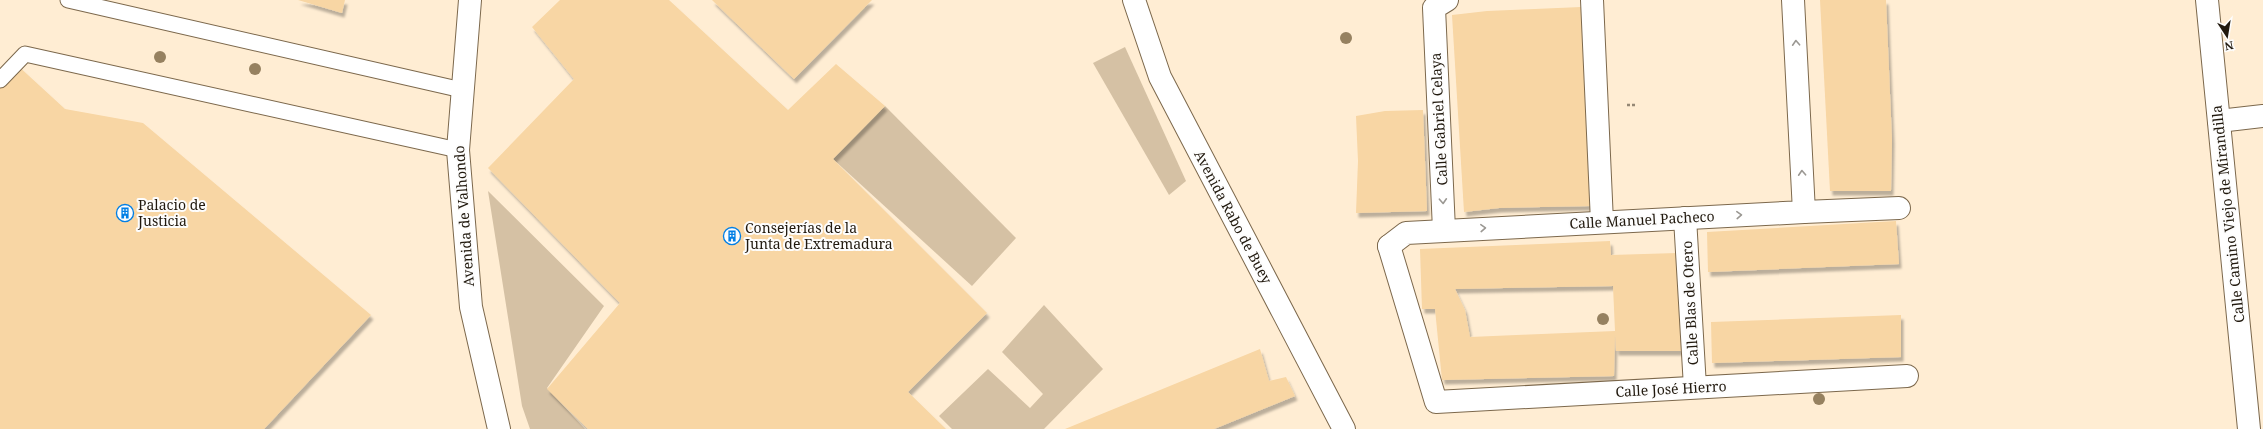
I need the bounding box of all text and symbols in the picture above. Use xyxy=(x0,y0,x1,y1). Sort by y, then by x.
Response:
north arrow xyxy=(2207,16,2247,56)
text: N xyxy=(2223,38,2235,55)
one-way arrow xyxy=(1791,40,1800,46)
street label: Calle Gabriel Celaya xyxy=(1426,52,1451,186)
street label: Calle Camino Viejo de Mirandilla xyxy=(2207,104,2248,324)
street label: Avenida de Valhondo xyxy=(449,145,478,287)
street label: Avenida Rabo de Buey xyxy=(1190,147,1277,287)
one-way arrow xyxy=(1797,170,1806,176)
place label: Palacio de Justicia xyxy=(137,195,206,230)
one-way arrow xyxy=(1438,198,1447,204)
building icon: Palacio de Justicia xyxy=(115,203,135,223)
street label: Calle Manuel Pacheco xyxy=(1569,206,1715,233)
one-way arrow xyxy=(1736,211,1742,220)
place label: Consejerías de la Junta de Extremadura xyxy=(744,218,893,253)
one-way arrow xyxy=(1480,224,1486,233)
building icon: Consejerías de la Junta de Extremadura xyxy=(722,226,742,246)
street label: Calle Blas de Otero xyxy=(1677,240,1702,366)
street label: Calle José Hierro xyxy=(1615,376,1727,401)

